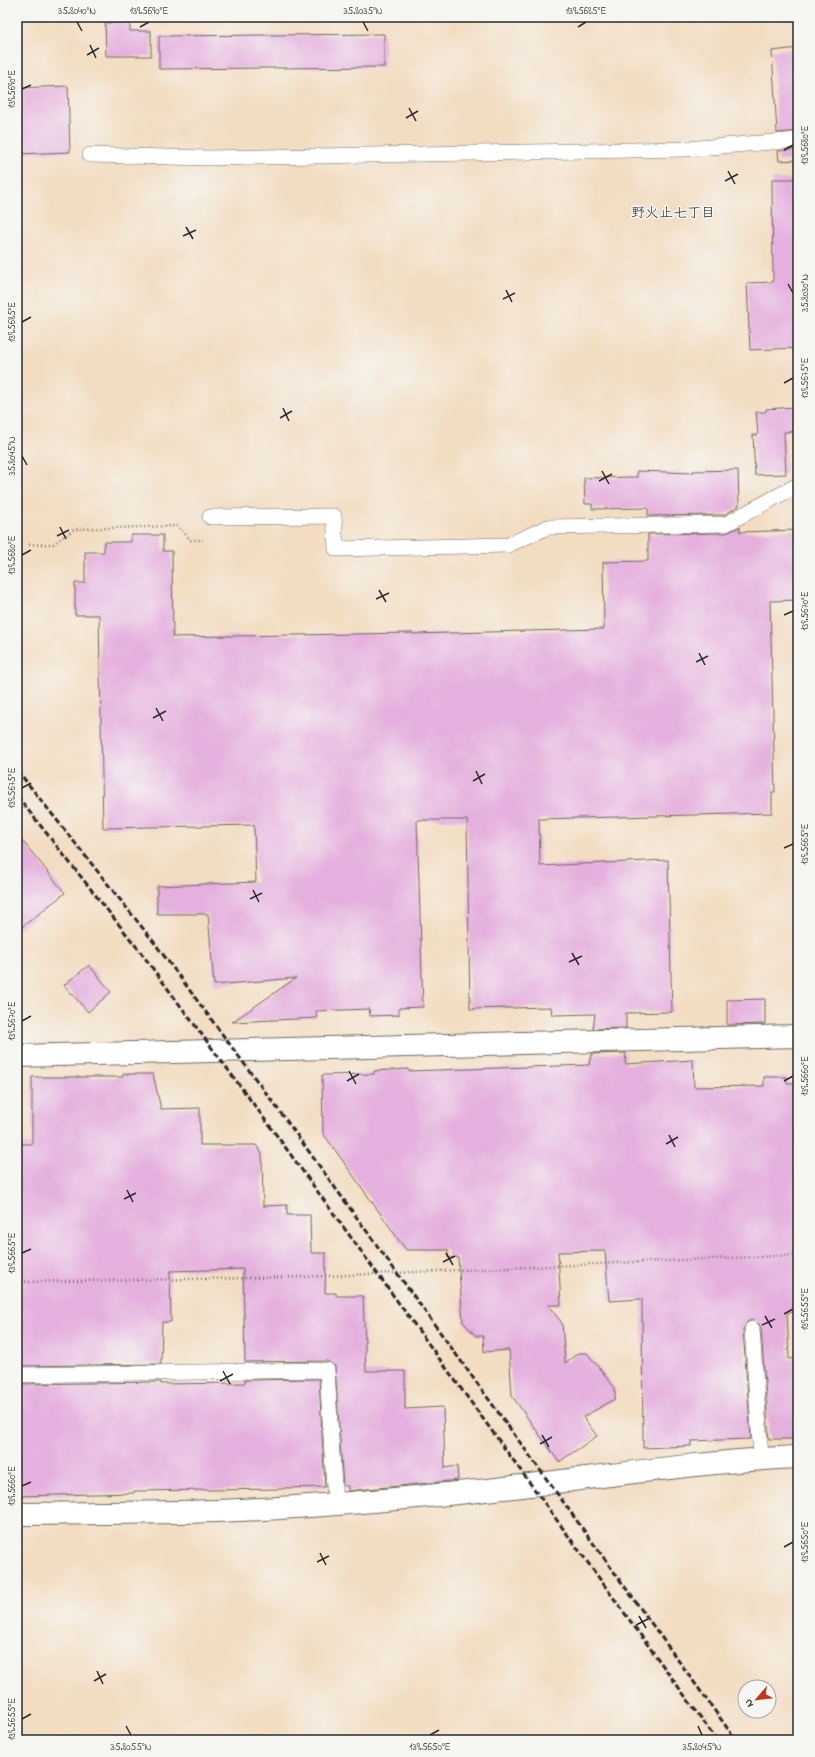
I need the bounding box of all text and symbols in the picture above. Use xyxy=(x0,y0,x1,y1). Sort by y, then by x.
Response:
text: 35.8040°N xyxy=(58,4,96,19)
text: 139.5690°E xyxy=(130,4,168,19)
text: 35.8035°N xyxy=(343,4,383,19)
text: 139.5685°E xyxy=(566,4,606,19)
text: 139.5690°E xyxy=(5,70,20,108)
text: 139.5680°E xyxy=(798,125,813,165)
district label: 野火止七丁目 xyxy=(631,203,715,224)
text: 35.8030°N xyxy=(798,274,813,312)
text: 139.5685°E xyxy=(5,302,20,342)
text: 139.5675°E xyxy=(798,357,813,399)
text: 35.8045°N xyxy=(5,436,20,476)
text: 139.5680°E xyxy=(5,535,20,575)
text: 139.5670°E xyxy=(798,591,813,631)
text: 139.5675°E xyxy=(5,767,20,809)
text: 139.5665°E xyxy=(798,823,813,865)
text: 139.5670°E xyxy=(5,1001,20,1041)
text: 139.5660°E xyxy=(798,1056,813,1096)
text: 139.5665°E xyxy=(5,1232,20,1274)
text: 139.5655°E xyxy=(798,1288,813,1330)
text: 139.5660°E xyxy=(5,1466,20,1506)
text: 139.5650°E xyxy=(798,1521,813,1563)
north arrow xyxy=(737,1679,777,1719)
text: N xyxy=(740,1696,758,1710)
text: 139.5655°E xyxy=(5,1698,20,1740)
text: 35.8055°N xyxy=(111,1740,152,1755)
text: 139.5650°E xyxy=(409,1740,451,1755)
text: 35.8045°N xyxy=(682,1740,722,1755)

